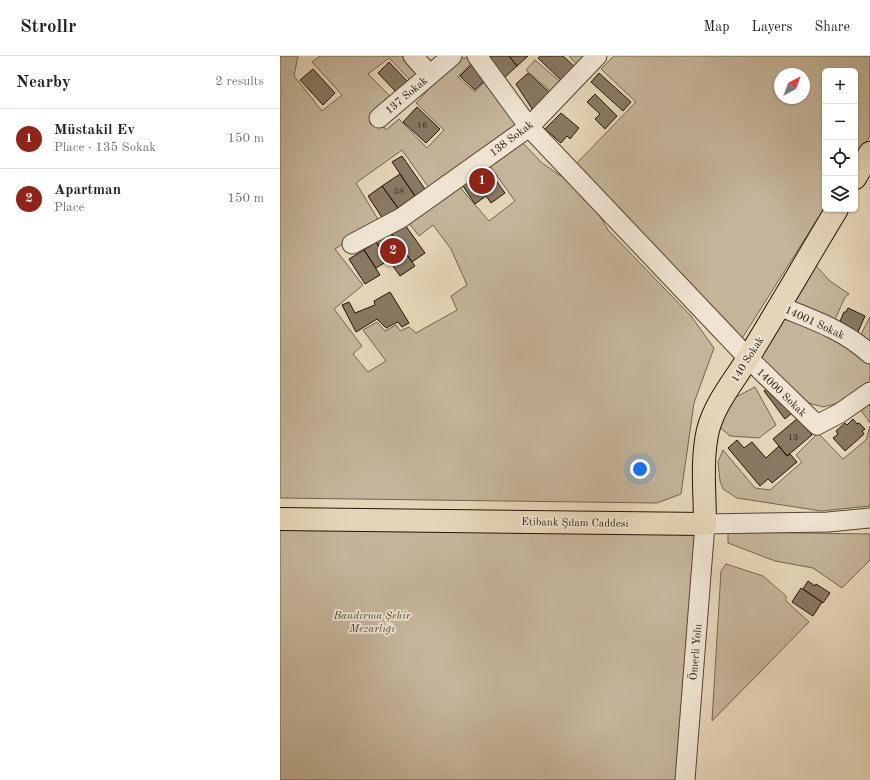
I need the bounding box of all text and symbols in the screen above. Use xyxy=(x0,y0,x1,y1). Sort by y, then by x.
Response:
text: Strollr xyxy=(20,18,76,37)
text: Map xyxy=(704,20,730,34)
text: Layers xyxy=(752,20,793,34)
text: Share xyxy=(815,20,850,34)
north arrow xyxy=(774,68,810,104)
map controls xyxy=(822,68,858,212)
button: + xyxy=(822,68,858,104)
text: Nearby xyxy=(16,74,71,91)
text: 2 results xyxy=(215,75,264,88)
street label: 137 Sokak xyxy=(384,75,430,117)
button: − xyxy=(822,104,858,140)
street label: 138 Sokak xyxy=(488,119,536,159)
house number: 16 xyxy=(417,121,427,130)
text: Müstakil Ev xyxy=(54,123,135,138)
text: 1 xyxy=(25,132,33,145)
text: 150 m xyxy=(227,132,264,145)
button: locate xyxy=(822,140,858,176)
text: Place · 135 Sokak xyxy=(54,141,156,154)
pin: 1 xyxy=(469,166,495,196)
button: layers xyxy=(822,176,858,212)
text: Apartman xyxy=(54,183,121,198)
house number: 58 xyxy=(394,187,404,196)
text: 2 xyxy=(25,192,33,205)
text: 150 m xyxy=(227,192,264,205)
text: Place xyxy=(54,201,84,214)
pin: 2 xyxy=(380,236,406,266)
street label: 14001 Sokak xyxy=(783,305,846,342)
street label: 140 Sokak xyxy=(730,335,767,384)
street label: 14000 Sokak xyxy=(754,367,808,420)
house number: 13 xyxy=(788,433,798,442)
your location xyxy=(630,459,650,479)
street label: Etibank Şılam Caddesi xyxy=(521,517,629,530)
park label: Bandırma Şehir Mezarlığı xyxy=(332,611,411,635)
street label: Ömerli Yolu xyxy=(687,623,704,681)

